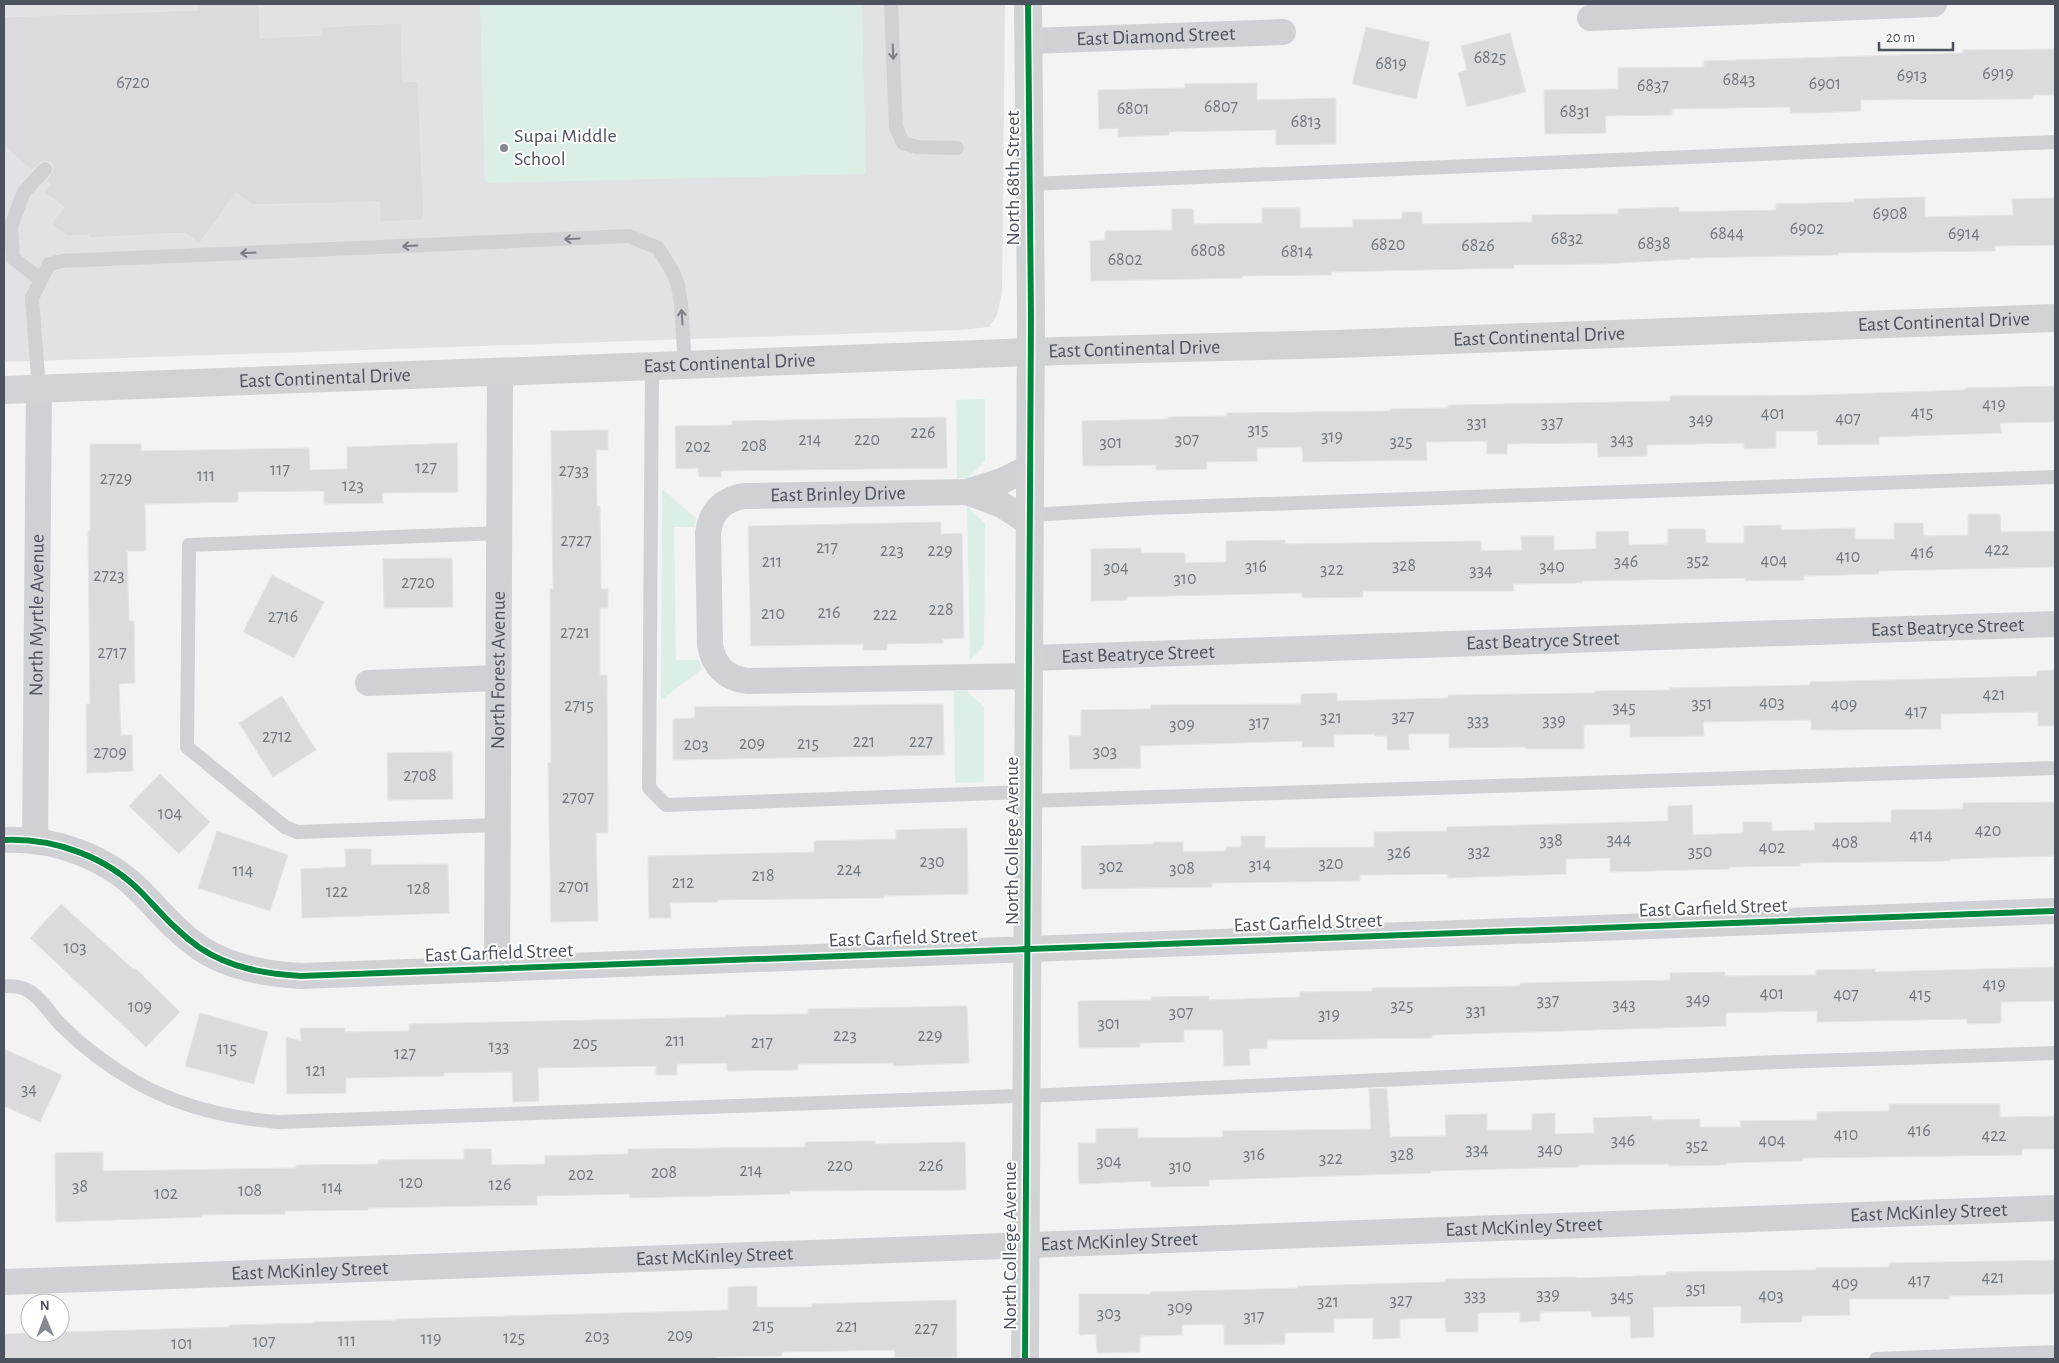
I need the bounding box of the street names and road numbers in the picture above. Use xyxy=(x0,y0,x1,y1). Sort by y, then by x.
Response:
street label: East Diamond Street xyxy=(1076,24,1236,49)
street label: North 68th Street xyxy=(1003,110,1023,246)
street label: East Continental Drive xyxy=(1857,309,2030,335)
street label: East Continental Drive xyxy=(1453,324,1625,350)
street label: East Continental Drive xyxy=(1048,337,1221,361)
street label: East Continental Drive xyxy=(643,350,816,376)
street label: East Continental Drive xyxy=(238,365,411,391)
street label: East Brinley Drive xyxy=(770,483,906,506)
street label: North Myrtle Avenue xyxy=(26,534,48,696)
street label: North Forest Avenue xyxy=(488,591,509,749)
street label: East Beatryce Street xyxy=(1871,615,2025,640)
street label: East Beatryce Street xyxy=(1466,628,1620,654)
street label: East Beatryce Street xyxy=(1061,642,1216,667)
street label: North College Avenue xyxy=(1002,757,1022,925)
street label: East Garfield Street xyxy=(1638,895,1788,921)
street label: East Garfield Street xyxy=(1233,910,1383,936)
street label: East Garfield Street xyxy=(828,925,978,951)
street label: East Garfield Street xyxy=(424,940,574,966)
street label: North College Avenue xyxy=(1000,1162,1020,1330)
street label: East McKinley Street xyxy=(1850,1200,2008,1225)
street label: East McKinley Street xyxy=(1445,1214,1604,1240)
street label: East McKinley Street xyxy=(1040,1229,1199,1255)
street label: East McKinley Street xyxy=(636,1244,794,1269)
street label: East McKinley Street xyxy=(231,1258,389,1284)

